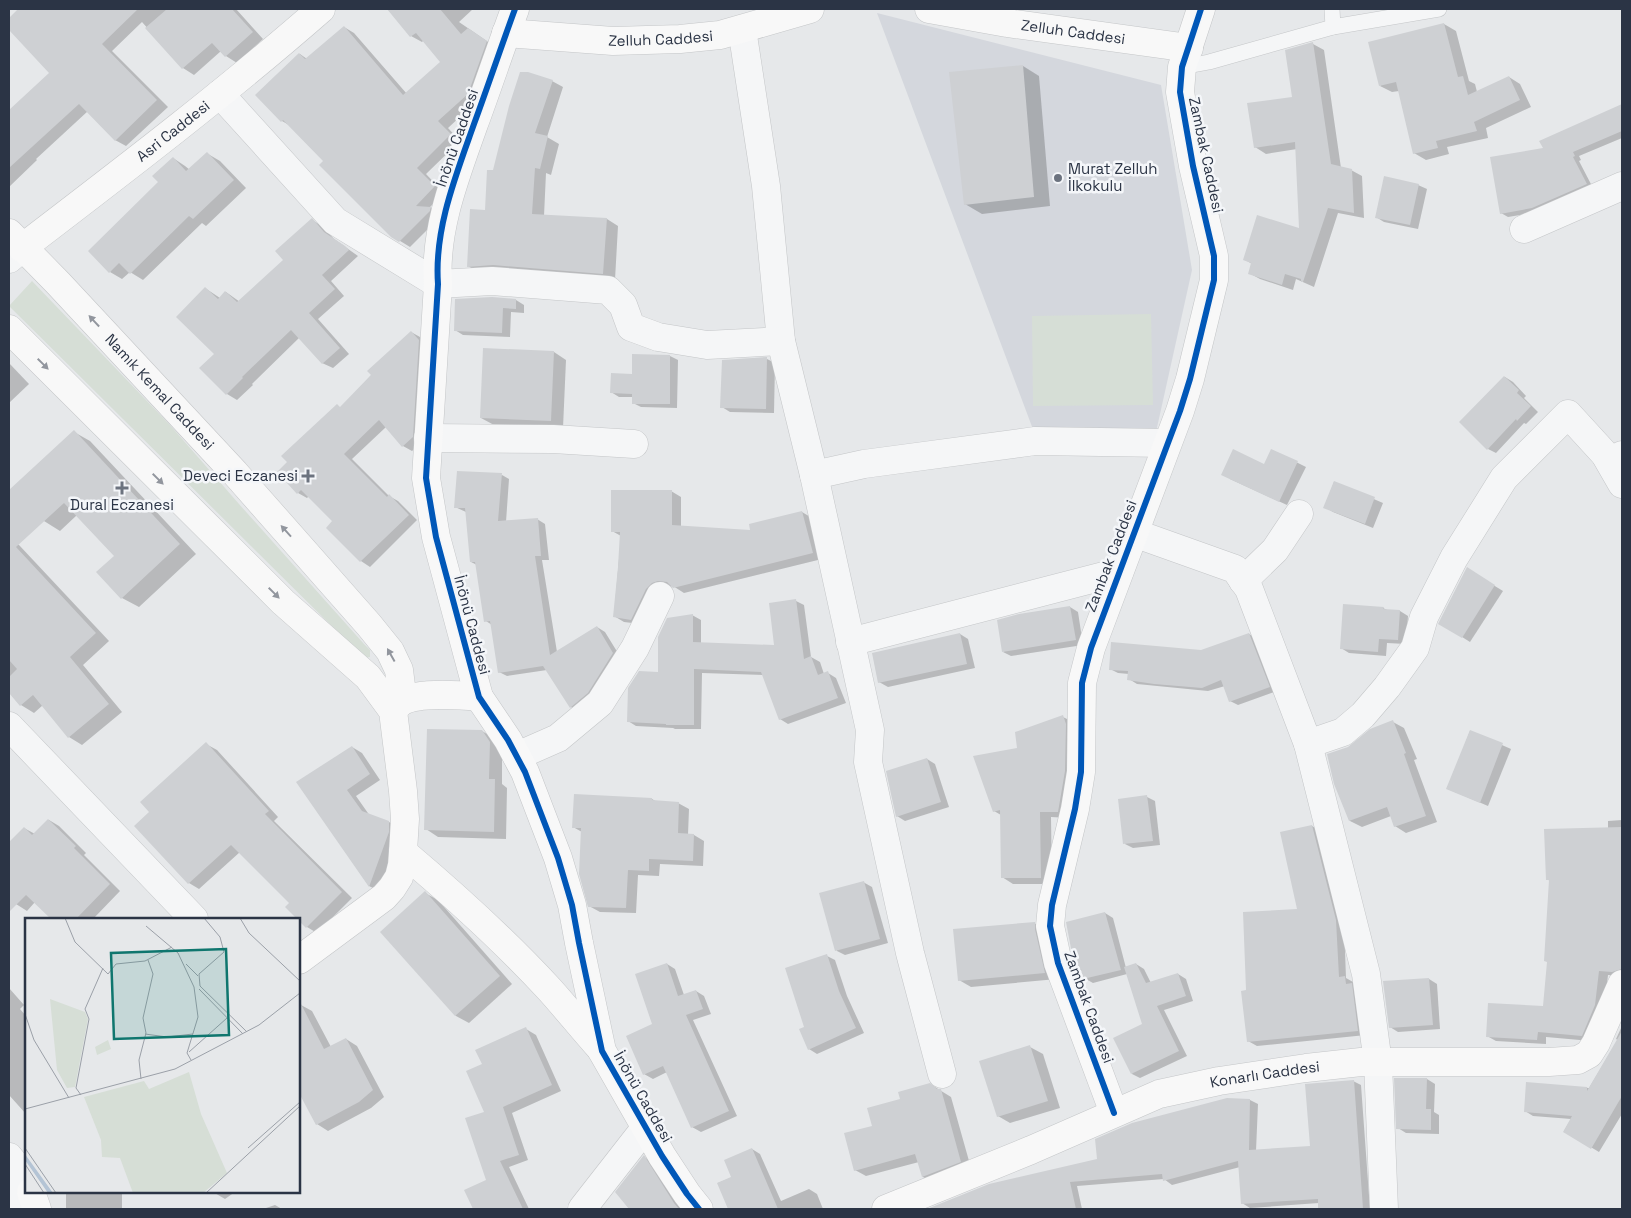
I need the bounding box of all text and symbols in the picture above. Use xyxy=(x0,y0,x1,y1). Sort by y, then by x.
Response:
street label: Zelluh Caddesi xyxy=(1020,15,1126,48)
street label: Zelluh Caddesi xyxy=(608,26,714,50)
street label: İnönü Caddesi xyxy=(431,86,482,189)
street label: Zambak Caddesi xyxy=(1185,95,1228,215)
street label: Asri Caddesi xyxy=(132,96,213,166)
place label: Murat Zelluh İlkokulu xyxy=(1068,159,1158,195)
marker: Murat Zelluh İlkokulu xyxy=(1052,172,1064,184)
one-way arrow xyxy=(88,316,100,328)
street label: Namık Kemal Caddesi xyxy=(101,330,219,454)
one-way arrow xyxy=(36,358,48,370)
place label: Deveci Eczanesi xyxy=(183,466,298,485)
marker: Deveci Eczanesi xyxy=(302,470,314,482)
one-way arrow xyxy=(152,473,164,485)
marker: Dural Eczanesi xyxy=(116,482,128,494)
place label: Dural Eczanesi xyxy=(70,495,174,514)
street label: Zambak Caddesi xyxy=(1080,497,1141,614)
one-way arrow xyxy=(281,525,292,538)
street label: İnönü Caddesi xyxy=(450,573,495,677)
one-way arrow xyxy=(267,587,279,599)
one-way arrow xyxy=(387,648,395,662)
inset map xyxy=(25,918,300,1193)
street label: Zambak Caddesi xyxy=(1060,948,1119,1066)
street label: İnönü Caddesi xyxy=(610,1048,677,1146)
street label: Konarlı Caddesi xyxy=(1208,1057,1321,1092)

